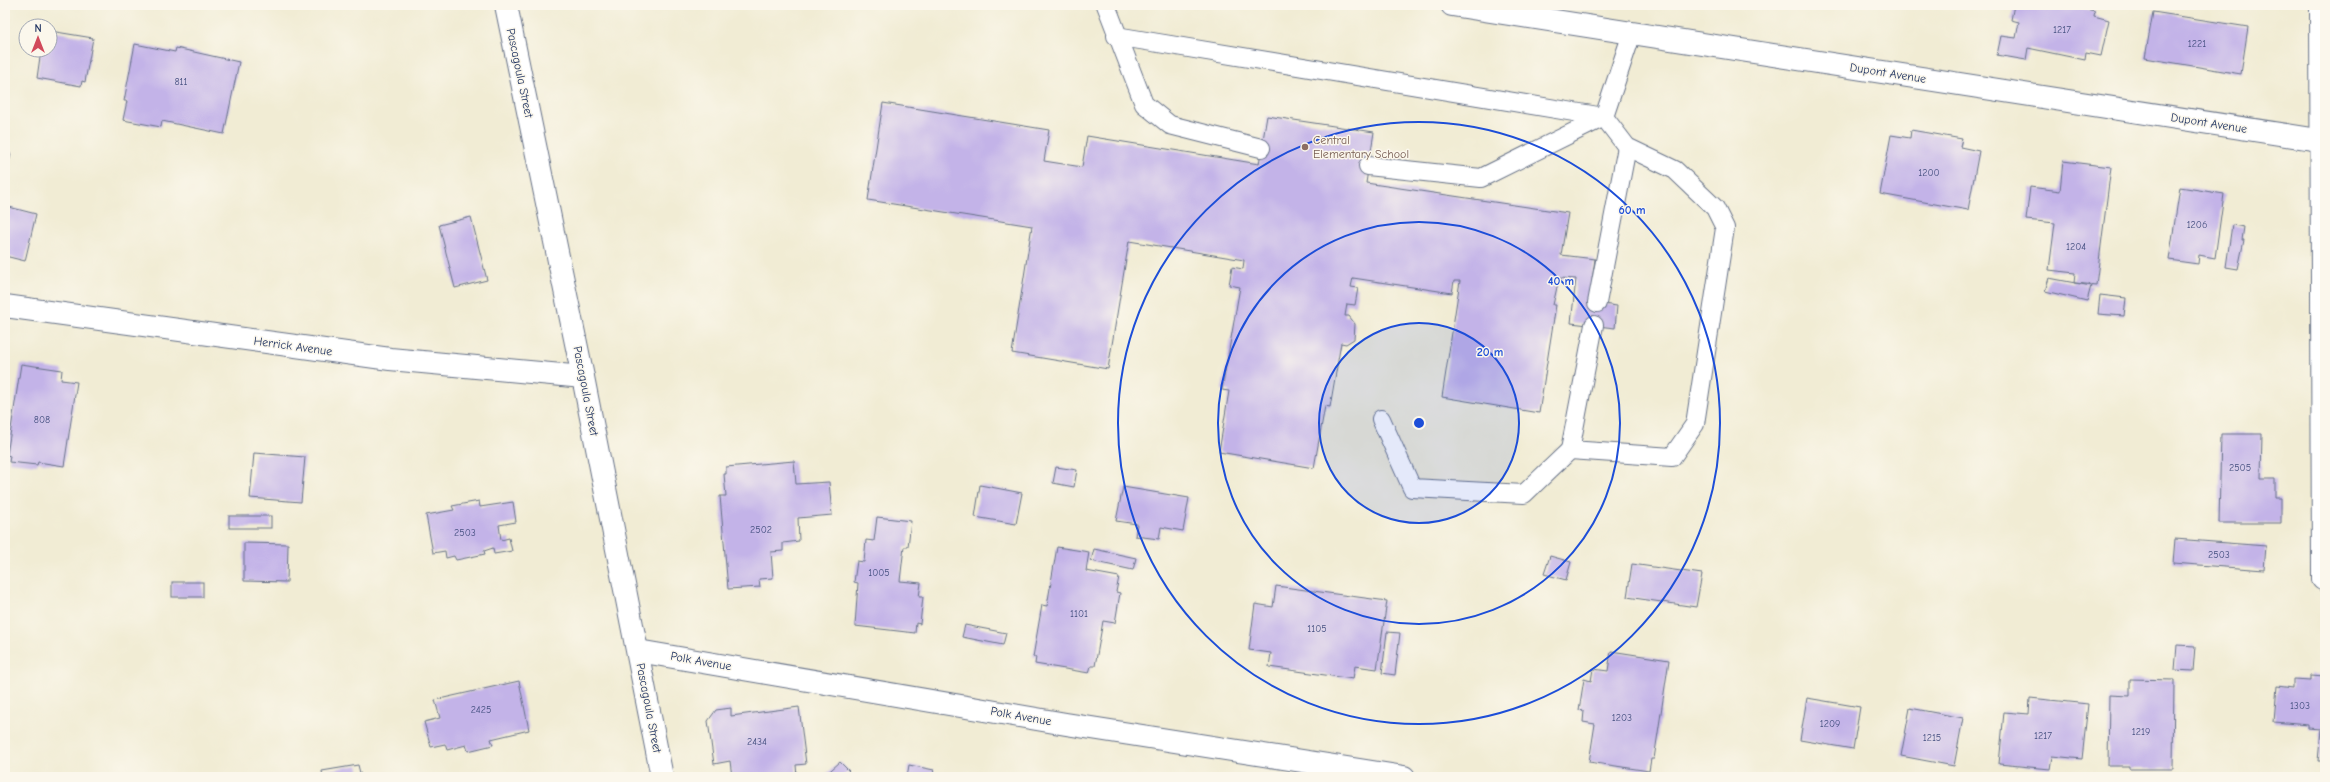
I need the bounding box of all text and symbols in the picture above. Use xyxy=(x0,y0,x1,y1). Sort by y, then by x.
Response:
north arrow xyxy=(18,18,58,58)
text: N xyxy=(34,22,42,35)
house number: 1217 xyxy=(2053,24,2071,36)
street label: Pascagoula Street xyxy=(504,27,536,120)
house number: 1221 xyxy=(2188,38,2206,50)
street label: Dupont Avenue xyxy=(1849,60,1927,86)
house number: 811 xyxy=(174,76,188,88)
street label: Dupont Avenue xyxy=(2170,110,2248,136)
place label: Central Elementary School xyxy=(1313,133,1409,161)
marker: Central Elementary School xyxy=(1300,142,1310,152)
house number: 1200 xyxy=(1918,167,1940,179)
text: 60 m xyxy=(1619,203,1645,217)
house number: 1206 xyxy=(2187,219,2207,231)
house number: 1204 xyxy=(2066,241,2086,253)
text: 40 m xyxy=(1548,274,1574,288)
street label: Herrick Avenue xyxy=(253,334,333,358)
street label: Pascagoula Street xyxy=(570,345,602,438)
text: 20 m xyxy=(1477,345,1503,359)
house number: 808 xyxy=(34,414,50,426)
centre of rings xyxy=(1412,416,1426,430)
house number: 2505 xyxy=(2229,462,2251,474)
house number: 2502 xyxy=(750,524,772,536)
house number: 2503 xyxy=(454,527,476,539)
house number: 2503 xyxy=(2208,549,2230,561)
house number: 1005 xyxy=(868,567,890,579)
house number: 1101 xyxy=(1070,608,1088,620)
house number: 1105 xyxy=(1307,623,1327,635)
street label: Polk Avenue xyxy=(669,649,733,673)
street label: Pascagoula Street xyxy=(633,662,665,755)
house number: 1303 xyxy=(2290,700,2310,712)
house number: 2425 xyxy=(471,704,491,716)
street label: Polk Avenue xyxy=(989,704,1053,728)
house number: 1203 xyxy=(1612,712,1632,724)
house number: 1209 xyxy=(1820,718,1840,730)
house number: 1219 xyxy=(2132,726,2150,738)
house number: 1217 xyxy=(2034,730,2052,742)
house number: 1215 xyxy=(1923,732,1941,744)
house number: 2434 xyxy=(747,736,767,748)

